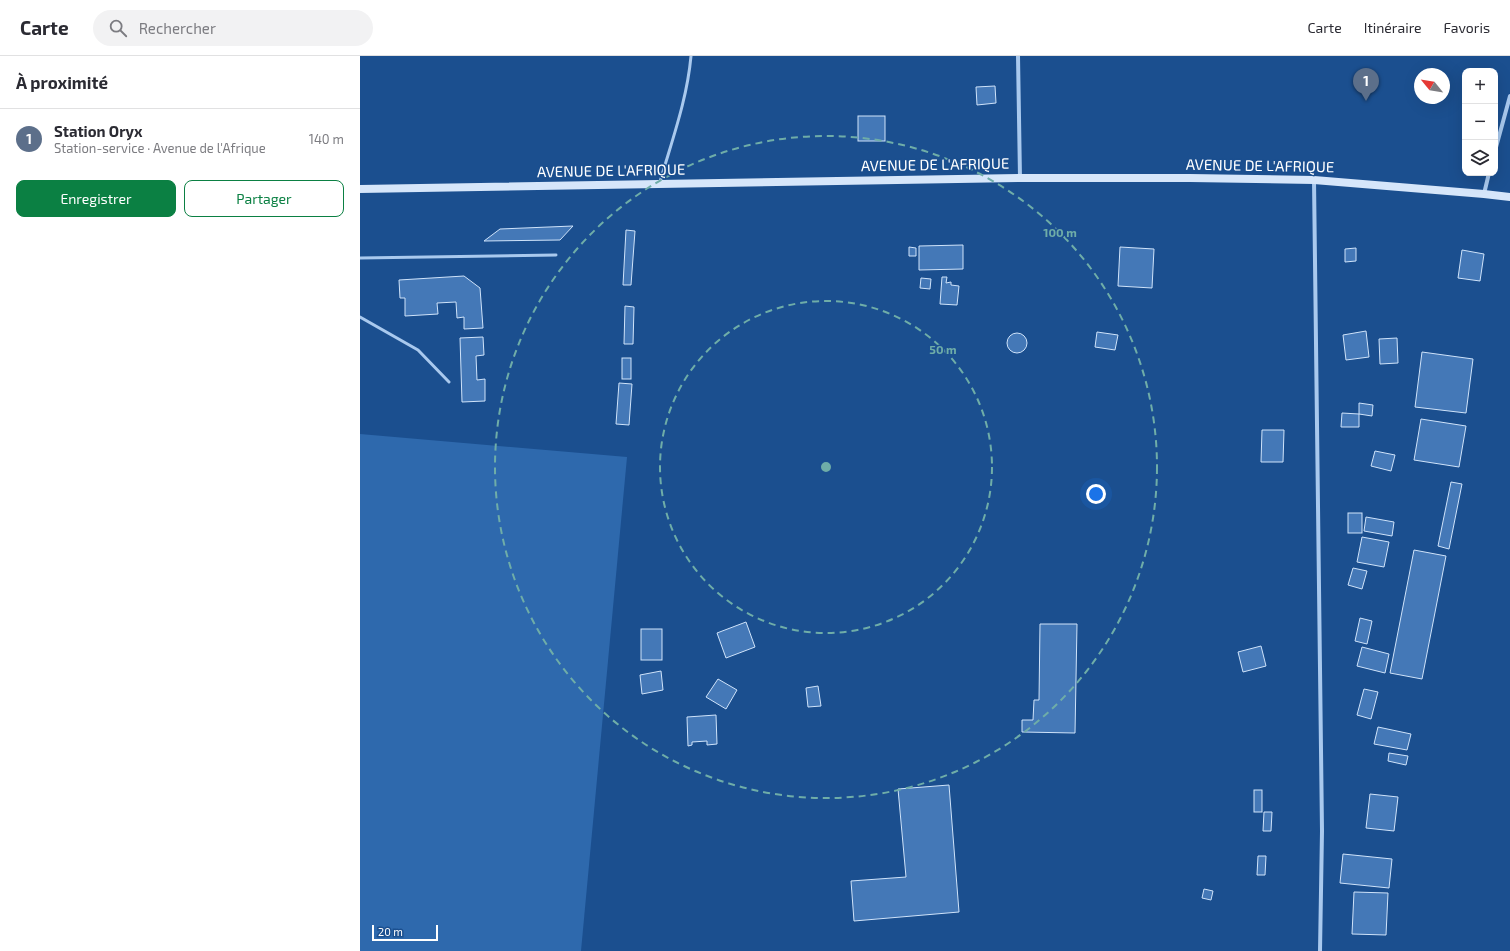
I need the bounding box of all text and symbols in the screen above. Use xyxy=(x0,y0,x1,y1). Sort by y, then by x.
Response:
search box xyxy=(93,10,373,46)
text: Carte xyxy=(20,16,69,39)
icon: search xyxy=(107,17,129,39)
text: Rechercher xyxy=(139,19,216,37)
text: Carte xyxy=(1308,19,1342,36)
text: Itinéraire xyxy=(1364,19,1422,36)
text: Favoris xyxy=(1444,19,1490,36)
pin: 1 xyxy=(1353,68,1379,101)
north arrow xyxy=(1414,68,1450,104)
map controls xyxy=(1462,68,1498,176)
button: + xyxy=(1462,68,1498,104)
text: À proximité xyxy=(16,72,108,92)
button: − xyxy=(1462,104,1498,140)
text: Station Oryx xyxy=(54,122,143,140)
text: 1 xyxy=(26,131,32,147)
text: 140 m xyxy=(309,131,344,147)
text: Station-service · Avenue de l'Afrique xyxy=(54,140,266,156)
button: layers xyxy=(1462,140,1498,176)
street label: AVENUE DE L'AFRIQUE xyxy=(861,154,1009,175)
street label: AVENUE DE L'AFRIQUE xyxy=(1186,155,1334,176)
street label: AVENUE DE L'AFRIQUE xyxy=(537,160,685,181)
button: Enregistrer xyxy=(16,180,176,217)
button: Partager xyxy=(184,180,344,217)
text: 100 m xyxy=(1043,225,1077,239)
text: 50 m xyxy=(929,342,957,356)
centre of rings xyxy=(819,460,833,474)
your location xyxy=(1086,484,1106,504)
scale bar xyxy=(372,923,438,942)
text: 20 m xyxy=(378,925,403,938)

